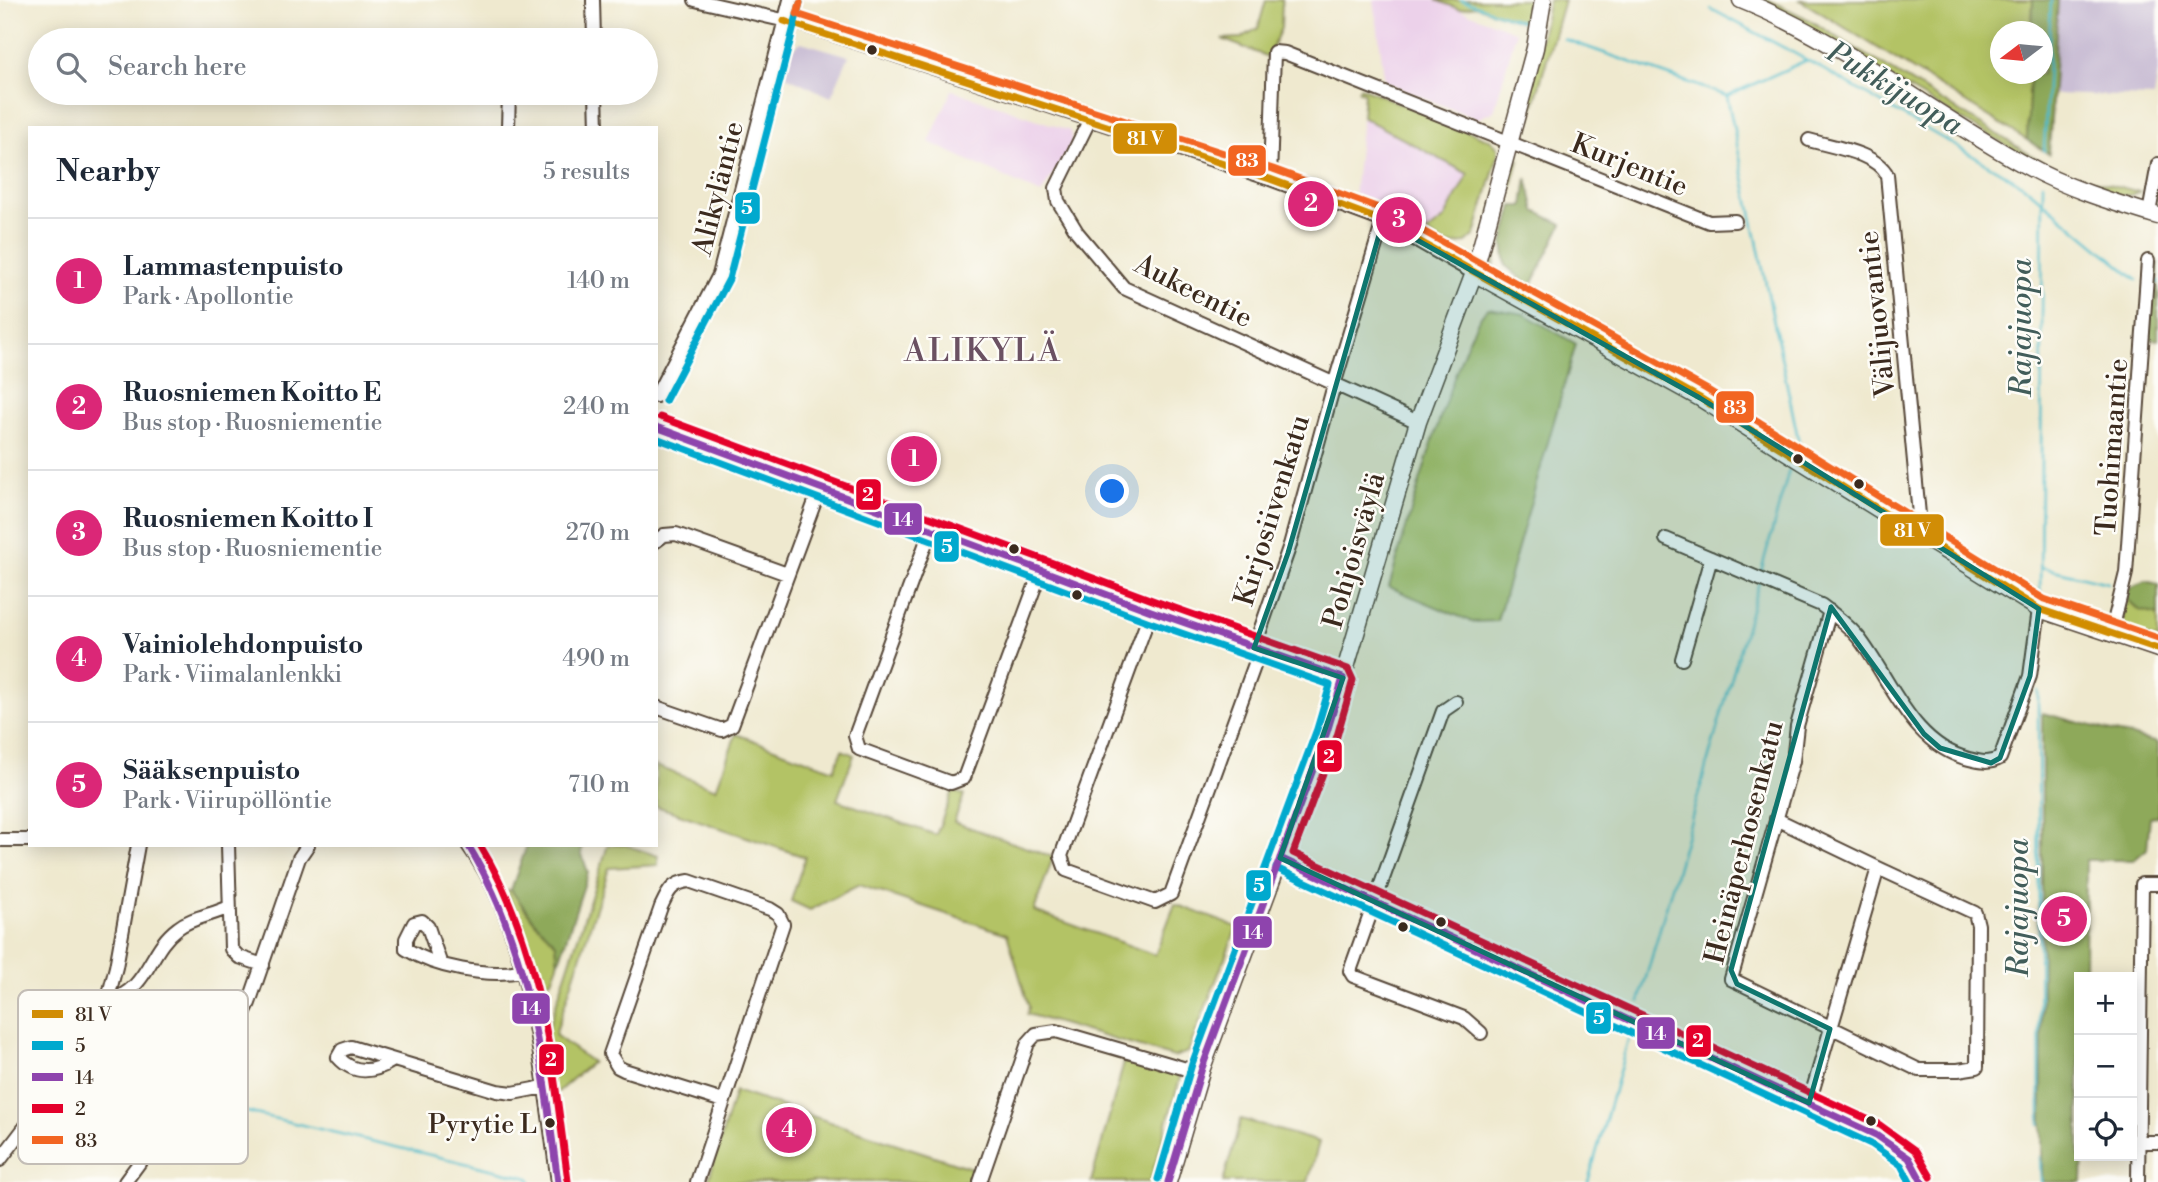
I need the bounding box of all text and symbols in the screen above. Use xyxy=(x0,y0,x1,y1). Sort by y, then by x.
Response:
north arrow xyxy=(1990,21,2053,84)
search box xyxy=(28,28,658,105)
water label: Pukkijuopa xyxy=(1819,33,1970,144)
unlabelled marker xyxy=(865,43,879,57)
icon: search xyxy=(52,48,90,86)
text: Search here xyxy=(108,51,247,83)
street label: Alikyläntie xyxy=(685,118,752,260)
line badge: 81 V xyxy=(1112,122,1178,155)
street label: Kurjentie xyxy=(1566,126,1693,205)
text: 81 V xyxy=(1127,127,1165,151)
line badge: 83 xyxy=(1227,144,1267,177)
text: 83 xyxy=(1235,149,1259,173)
text: Nearby xyxy=(56,153,160,191)
text: 5 results xyxy=(543,158,630,186)
pin: 2 xyxy=(1288,178,1334,230)
line badge: 5 xyxy=(734,191,761,225)
pin: 3 xyxy=(1376,194,1422,246)
text: 5 xyxy=(741,196,753,220)
street label: Välijuovantie xyxy=(1851,229,1904,400)
street label: Aukeentie xyxy=(1128,246,1258,336)
text: Lammastenpuisto xyxy=(123,251,343,283)
water label: Rajajuopa xyxy=(2003,258,2041,398)
text: 1 xyxy=(73,267,85,295)
text: 140 m xyxy=(567,267,630,295)
text: Park · Apollontie xyxy=(123,283,294,311)
district label: ALIKYLÄ xyxy=(903,330,1062,371)
street label: Tuohimaantie xyxy=(2089,357,2136,537)
text: Ruosniemen Koitto E xyxy=(123,377,381,409)
line badge: 83 xyxy=(1715,390,1755,424)
text: 2 xyxy=(72,393,86,421)
text: 240 m xyxy=(563,393,630,421)
text: 83 xyxy=(1723,396,1747,420)
text: Bus stop · Ruosniementie xyxy=(123,409,382,437)
street label: Kirjosiivenkatu xyxy=(1227,411,1318,610)
pin: 1 xyxy=(891,433,937,485)
unlabelled marker xyxy=(1791,452,1805,466)
street label: Pohjoisväylä xyxy=(1315,468,1394,632)
your location xyxy=(1095,474,1129,508)
unlabelled marker xyxy=(1852,477,1866,491)
line badge: 2 xyxy=(855,478,882,511)
text: 2 xyxy=(862,483,874,507)
line badge: 14 xyxy=(883,502,923,536)
text: Ruosniemen Koitto I xyxy=(123,503,373,535)
text: 14 xyxy=(892,508,914,532)
line badge: 81 V xyxy=(1879,513,1945,547)
text: 3 xyxy=(72,519,86,547)
text: 270 m xyxy=(566,519,630,547)
text: 81 V xyxy=(1894,519,1932,543)
line badge: 5 xyxy=(933,530,960,563)
text: Bus stop · Ruosniementie xyxy=(123,535,382,563)
text: 5 xyxy=(941,535,953,559)
unlabelled marker xyxy=(1007,542,1021,556)
unlabelled marker xyxy=(1070,588,1084,602)
text: Vainiolehdonpuisto xyxy=(123,629,363,661)
text: 4 xyxy=(71,645,87,673)
text: 490 m xyxy=(562,645,630,673)
text: Park · Viimalanlenkki xyxy=(123,661,342,689)
street label: Heinäperhosenkatu xyxy=(1697,717,1792,968)
line badge: 2 xyxy=(1316,739,1343,773)
text: 2 xyxy=(1323,745,1335,769)
text: Sääksenpuisto xyxy=(123,755,300,787)
text: 5 xyxy=(72,771,86,799)
text: 710 m xyxy=(568,771,630,799)
text: Park · Viirupöllöntie xyxy=(123,787,332,815)
water label: Rajajuopa xyxy=(2000,838,2038,978)
line badge: 5 xyxy=(1245,869,1272,902)
text: 5 xyxy=(1253,874,1265,898)
pin: 5 xyxy=(2041,893,2087,945)
line badge: 14 xyxy=(1232,915,1273,949)
unlabelled marker xyxy=(1434,915,1448,929)
unlabelled marker xyxy=(1396,920,1410,934)
text: 14 xyxy=(1242,921,1264,945)
map controls xyxy=(2074,972,2137,1161)
button: + xyxy=(2074,972,2137,1035)
legend xyxy=(18,990,248,1164)
line badge: 14 xyxy=(511,992,551,1025)
text: 14 xyxy=(520,997,542,1021)
line badge: 5 xyxy=(1585,1001,1612,1035)
text: 81 V xyxy=(75,1003,112,1027)
text: 5 xyxy=(1593,1006,1605,1030)
line badge: 14 xyxy=(1636,1016,1676,1050)
text: 14 xyxy=(1645,1022,1667,1046)
line badge: 2 xyxy=(1685,1024,1712,1058)
text: 2 xyxy=(1692,1029,1704,1053)
text: 5 xyxy=(75,1034,85,1058)
button: − xyxy=(2074,1035,2137,1098)
line badge: 2 xyxy=(538,1043,565,1076)
text: 2 xyxy=(545,1048,557,1072)
text: 14 xyxy=(75,1066,94,1090)
text: 2 xyxy=(75,1097,86,1121)
button: locate xyxy=(2074,1098,2137,1161)
pin: 4 xyxy=(766,1104,812,1156)
place label: Pyrytie L xyxy=(428,1109,537,1141)
unlabelled marker xyxy=(1864,1114,1878,1128)
marker: Pyrytie L xyxy=(543,1116,557,1130)
text: 83 xyxy=(75,1129,97,1153)

